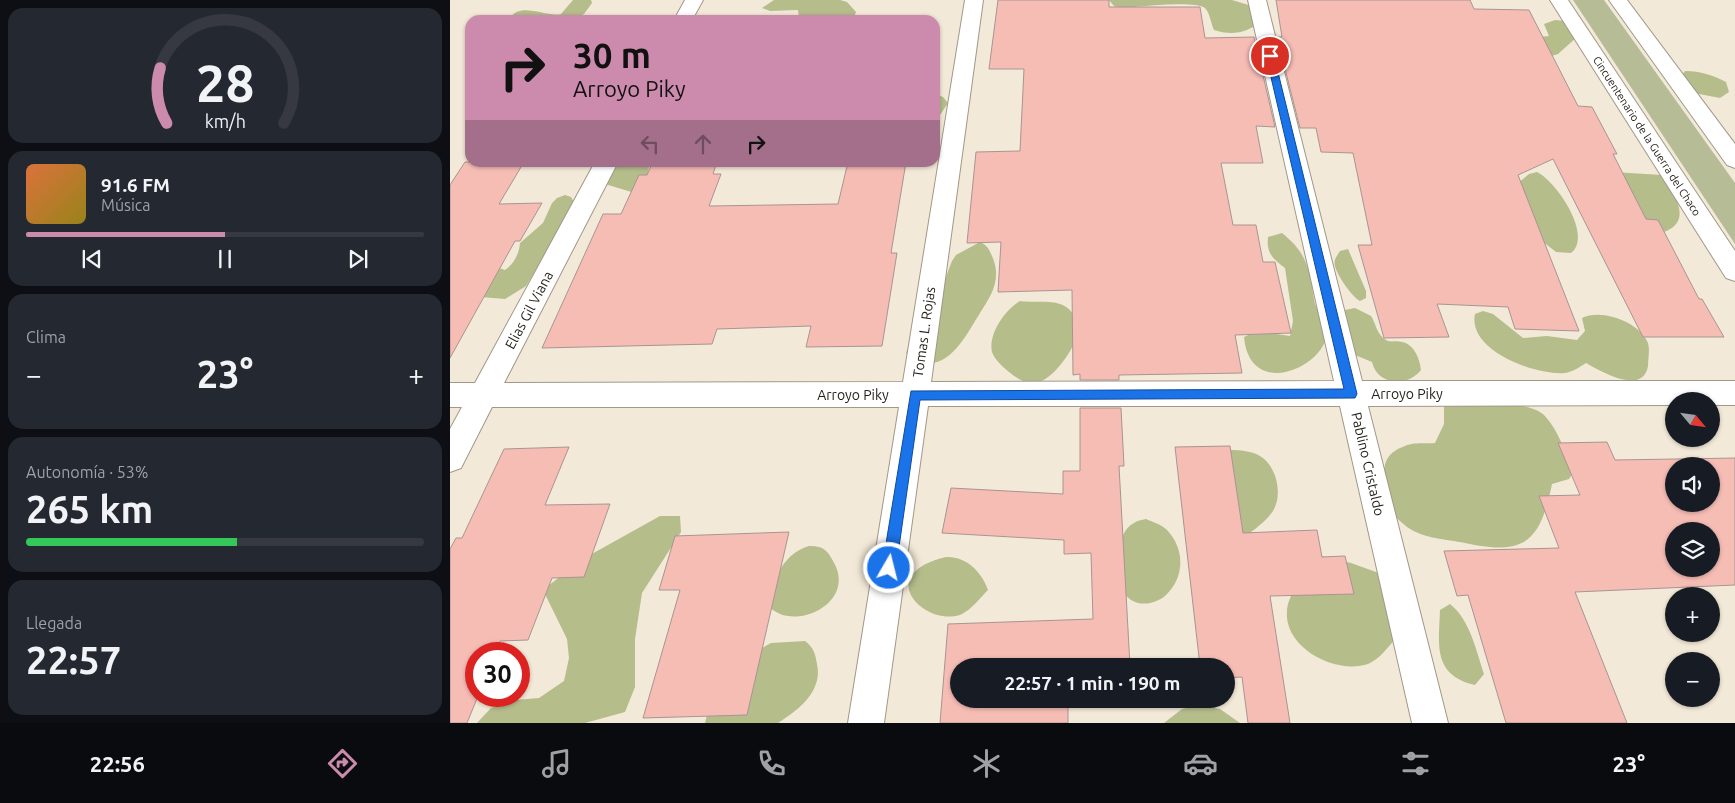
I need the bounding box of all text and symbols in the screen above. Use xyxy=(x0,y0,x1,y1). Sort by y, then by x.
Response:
icon: right xyxy=(490,35,555,100)
text: 30 m xyxy=(573,35,651,75)
pin xyxy=(1249,35,1291,77)
icon: arrive xyxy=(1256,42,1284,70)
text: 28 xyxy=(196,54,254,112)
street label: Cincuentenario de la Guerra del Chaco xyxy=(1591,54,1703,218)
text: Arroyo Piky xyxy=(573,76,686,101)
text: km/h xyxy=(204,111,246,131)
icon: left xyxy=(636,130,664,158)
icon: ahead xyxy=(689,130,717,158)
icon: right xyxy=(742,130,770,158)
text: 91.6 FM xyxy=(101,174,170,196)
text: Música xyxy=(101,196,151,214)
icon: previous xyxy=(78,245,106,273)
icon: pause xyxy=(211,245,239,273)
icon: next xyxy=(344,245,372,273)
street label: Elias Gil Viana xyxy=(502,268,556,352)
street label: Tomas L. Rojas xyxy=(910,286,938,378)
text: Clima xyxy=(26,328,66,346)
text: 23° xyxy=(197,353,253,395)
text: − xyxy=(26,359,42,390)
text: + xyxy=(408,359,424,390)
street label: Arroyo Piky xyxy=(1371,386,1443,402)
street label: Arroyo Piky xyxy=(817,387,889,403)
north arrow xyxy=(1665,392,1720,448)
map controls xyxy=(1665,392,1720,707)
street label: Pablino Cristaldo xyxy=(1348,410,1388,518)
button: sound xyxy=(1665,457,1720,512)
text: Autonomía · 53% xyxy=(26,463,148,481)
text: 265 km xyxy=(26,488,153,530)
button: layers xyxy=(1665,522,1720,577)
position arrow xyxy=(862,541,914,593)
button: + xyxy=(1665,587,1720,642)
text: Llegada xyxy=(26,614,82,632)
text: 22:57 xyxy=(26,639,121,681)
speed limit sign: 30 xyxy=(465,642,530,707)
button: − xyxy=(1665,652,1720,707)
text: 22:57 · 1 min · 190 m xyxy=(1005,672,1180,694)
icon: directions xyxy=(325,746,360,781)
icon: music xyxy=(539,746,574,781)
icon: phone xyxy=(754,746,789,781)
icon: climate xyxy=(969,746,1004,781)
icon: car xyxy=(1183,746,1218,781)
icon: filters xyxy=(1398,746,1433,781)
text: 22:56 xyxy=(90,751,145,776)
text: 23° xyxy=(1612,751,1645,776)

